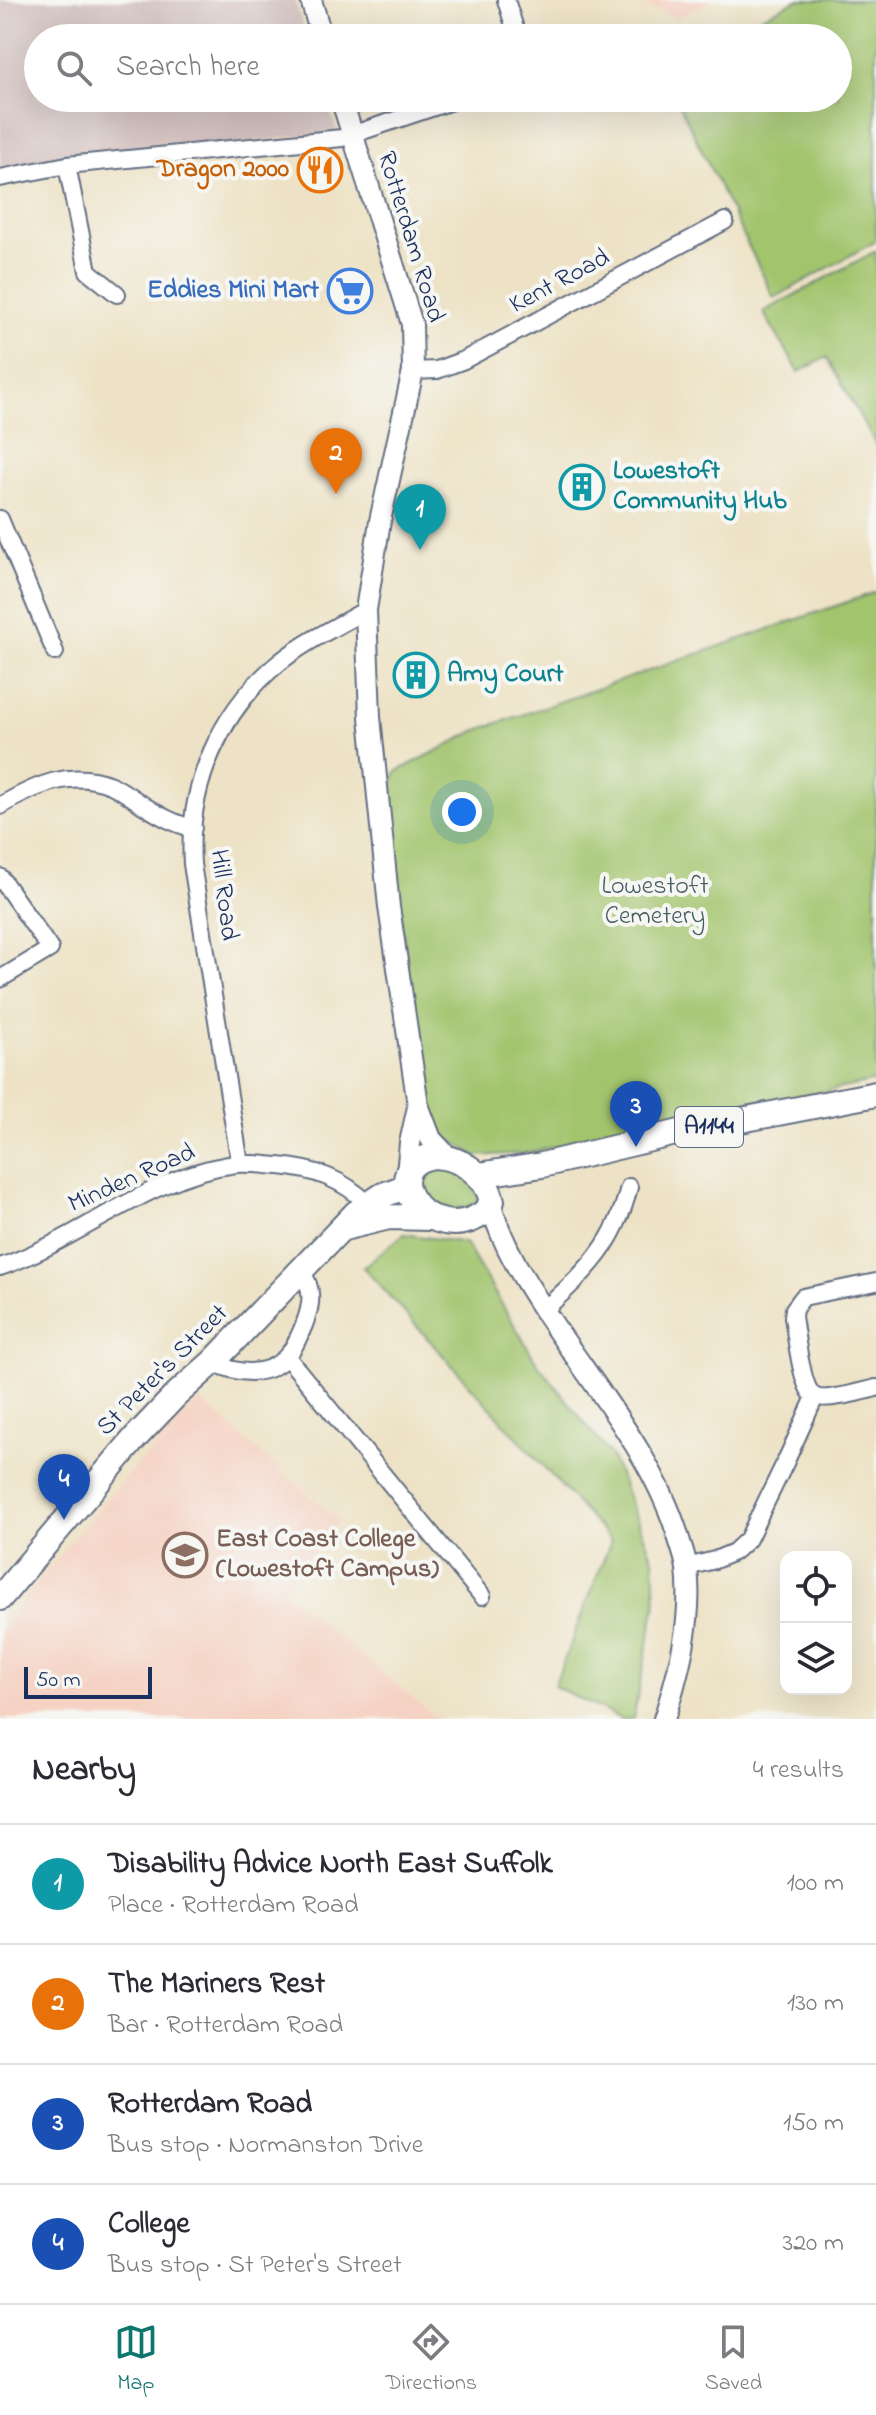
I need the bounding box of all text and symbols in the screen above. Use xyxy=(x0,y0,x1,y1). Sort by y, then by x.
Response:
search box xyxy=(24,24,852,112)
icon: search xyxy=(52,46,96,90)
text: Search here xyxy=(116,46,260,90)
restaurant icon: Dragon 2000 xyxy=(296,146,344,194)
street label: Rotterdam Road xyxy=(366,147,454,328)
place label: Dragon 2000 xyxy=(156,151,289,190)
street label: Kent Road xyxy=(503,239,617,324)
supermarket icon: Eddies Mini Mart xyxy=(326,267,374,315)
place label: Eddies Mini Mart xyxy=(147,272,319,310)
pin: 2 xyxy=(310,428,362,494)
place label: Lowestoft Community Hub xyxy=(613,453,787,521)
building icon: Lowestoft Community Hub xyxy=(558,463,606,511)
pin: 1 xyxy=(394,484,446,550)
building icon: Amy Court xyxy=(392,651,440,699)
place label: Amy Court xyxy=(447,656,564,694)
your location xyxy=(442,792,482,832)
street label: Hill Road xyxy=(199,847,247,943)
park label: Lowestoft Cemetery xyxy=(601,868,709,936)
pin: 3 xyxy=(610,1081,662,1147)
road number: A1144 xyxy=(675,1107,743,1147)
street label: Minden Road xyxy=(62,1134,202,1224)
street label: St Peter's Street xyxy=(88,1296,238,1446)
pin: 4 xyxy=(38,1454,90,1520)
place label: East Coast College (Lowestoft Campus) xyxy=(216,1521,439,1589)
school or university icon: East Coast College (Lowestoft Campus) xyxy=(161,1531,209,1579)
map controls xyxy=(780,1551,852,1695)
button: locate xyxy=(780,1551,852,1623)
button: layers xyxy=(780,1623,852,1695)
scale bar xyxy=(24,1663,152,1699)
text: 50 m xyxy=(36,1665,81,1697)
text: Nearby xyxy=(32,1746,136,1796)
text: 4 results xyxy=(753,1752,844,1790)
text: Disability Advice North East Suffolk xyxy=(108,1843,553,1887)
text: 1 xyxy=(54,1865,62,1903)
text: 100 m xyxy=(787,1865,844,1903)
text: Place · Rotterdam Road xyxy=(108,1887,359,1925)
text: The Mariners Rest xyxy=(108,1963,325,2007)
text: 2 xyxy=(52,1985,64,2023)
text: 130 m xyxy=(787,1985,844,2023)
text: Bar · Rotterdam Road xyxy=(108,2007,343,2045)
text: Rotterdam Road xyxy=(108,2083,312,2127)
text: 3 xyxy=(53,2105,63,2143)
text: 150 m xyxy=(783,2105,844,2143)
text: Bus stop · Normanston Drive xyxy=(108,2127,423,2165)
text: College xyxy=(108,2203,190,2247)
text: 4 xyxy=(53,2225,63,2263)
text: 320 m xyxy=(782,2225,844,2263)
text: Bus stop · St Peter's Street xyxy=(108,2247,402,2285)
tab: Map xyxy=(114,2320,158,2400)
tab: Directions xyxy=(386,2320,477,2400)
tab: Saved xyxy=(705,2320,762,2400)

